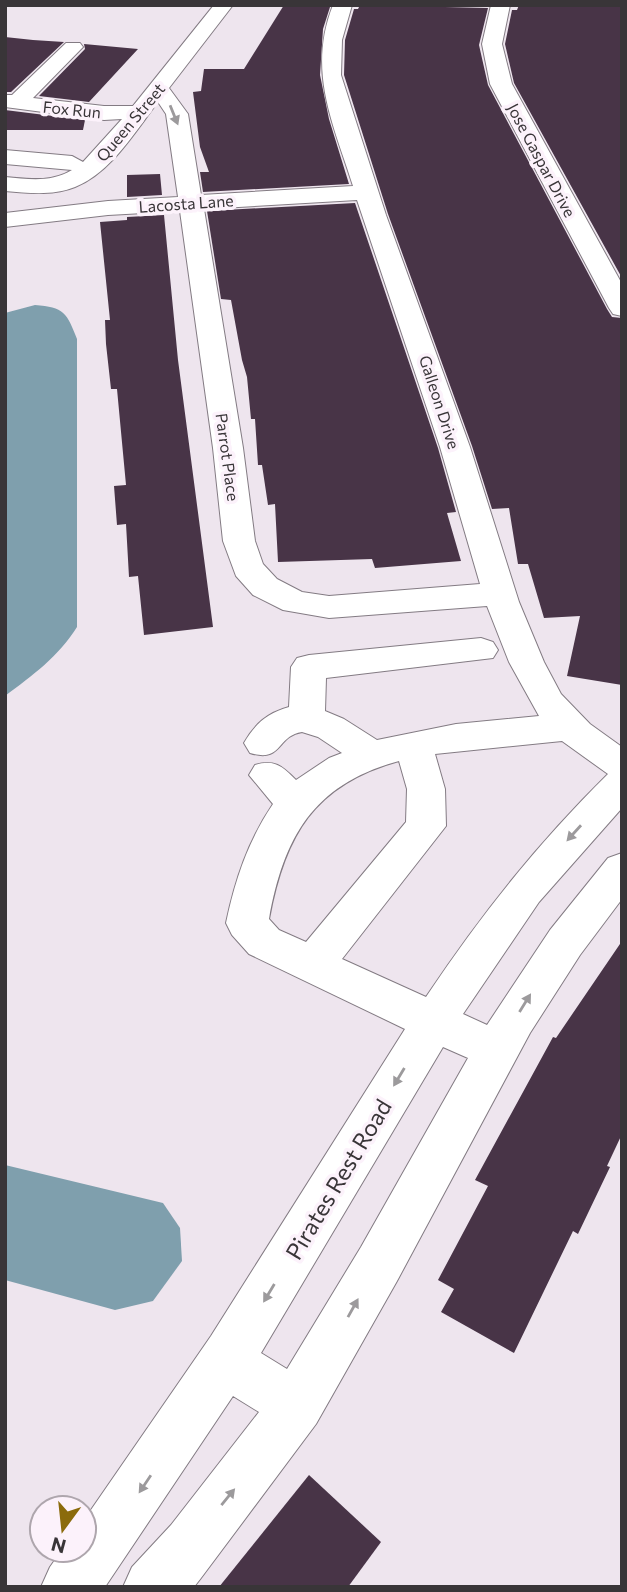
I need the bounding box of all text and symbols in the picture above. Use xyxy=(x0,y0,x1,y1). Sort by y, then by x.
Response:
street label: Queen Street xyxy=(92,79,169,165)
street label: Fox Run xyxy=(42,97,102,121)
street label: Jose Gaspar Drive xyxy=(504,100,580,220)
one-way arrow xyxy=(169,105,180,126)
street label: Lacosta Lane xyxy=(138,190,234,216)
street label: Galleon Drive xyxy=(416,353,464,451)
street label: Parrot Place xyxy=(212,412,244,502)
one-way arrow xyxy=(566,824,582,842)
one-way arrow xyxy=(518,993,531,1013)
one-way arrow xyxy=(393,1068,405,1087)
street label: Pirates Rest Road xyxy=(279,1094,397,1264)
one-way arrow xyxy=(263,1283,275,1302)
one-way arrow xyxy=(347,1298,359,1318)
one-way arrow xyxy=(139,1474,152,1494)
one-way arrow xyxy=(220,1489,235,1506)
north arrow xyxy=(28,1494,98,1564)
text: N xyxy=(49,1533,68,1559)

